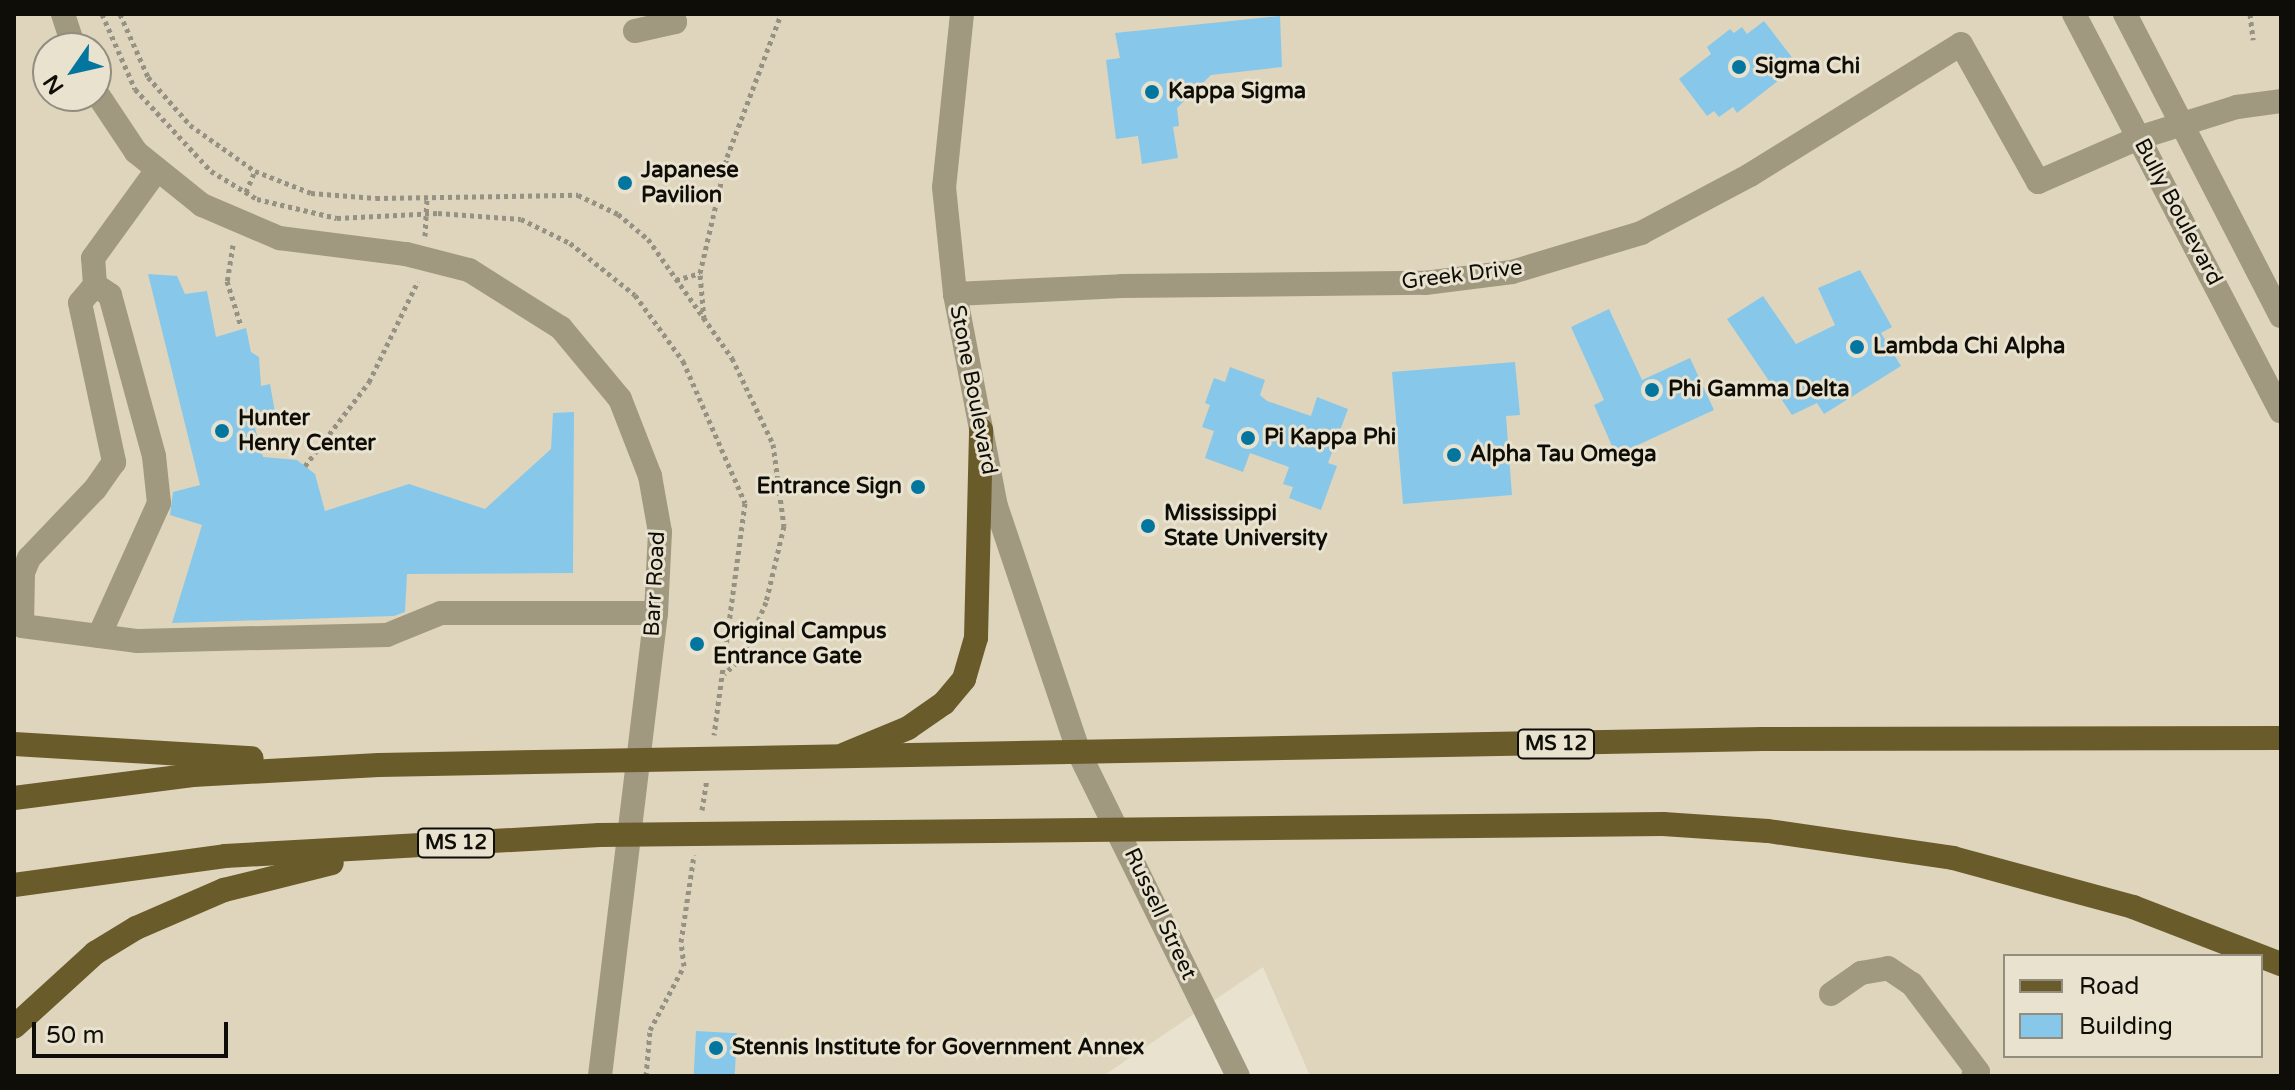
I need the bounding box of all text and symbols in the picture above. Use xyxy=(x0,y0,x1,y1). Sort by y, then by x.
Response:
north arrow xyxy=(32,32,112,112)
place label: Sigma Chi xyxy=(1755,54,1860,80)
marker: Sigma Chi xyxy=(1730,58,1748,76)
text: N xyxy=(38,70,69,99)
place label: Kappa Sigma xyxy=(1168,79,1306,105)
marker: Kappa Sigma xyxy=(1143,83,1161,101)
street label: Bully Boulevard xyxy=(2128,134,2228,290)
place label: Japanese Pavilion xyxy=(641,157,739,208)
marker: Japanese Pavilion xyxy=(616,174,634,192)
street label: Greek Drive xyxy=(1400,254,1524,296)
street label: Stone Boulevard xyxy=(944,303,1002,477)
place label: Lambda Chi Alpha xyxy=(1873,334,2065,360)
marker: Lambda Chi Alpha xyxy=(1848,338,1866,356)
place label: Phi Gamma Delta xyxy=(1668,377,1850,403)
marker: Phi Gamma Delta xyxy=(1643,381,1661,399)
place label: Hunter Henry Center xyxy=(238,405,376,456)
marker: Hunter Henry Center xyxy=(213,422,231,440)
place label: Pi Kappa Phi xyxy=(1264,425,1396,451)
marker: Pi Kappa Phi xyxy=(1239,429,1257,447)
place label: Alpha Tau Omega xyxy=(1470,442,1657,468)
marker: Alpha Tau Omega xyxy=(1445,446,1463,464)
place label: Entrance Sign xyxy=(756,474,902,500)
marker: Entrance Sign xyxy=(909,478,927,496)
place label: Mississippi State University xyxy=(1164,500,1328,552)
marker: Mississippi State University xyxy=(1139,517,1157,535)
street label: Barr Road xyxy=(639,531,671,637)
place label: Original Campus Entrance Gate xyxy=(713,618,887,670)
marker: Original Campus Entrance Gate xyxy=(688,635,706,653)
road number: MS 12 xyxy=(1516,728,1596,760)
road number: MS 12 xyxy=(416,827,496,859)
street label: Russell Street xyxy=(1118,844,1202,984)
legend xyxy=(2003,954,2263,1058)
text: Road xyxy=(2079,972,2139,1001)
scale bar xyxy=(36,1006,232,1056)
text: Building xyxy=(2079,1012,2173,1041)
text: 50 m xyxy=(46,1021,104,1050)
place label: Stennis Institute for Government Annex xyxy=(732,1035,1144,1061)
marker: Stennis Institute for Government Annex xyxy=(707,1039,725,1057)

